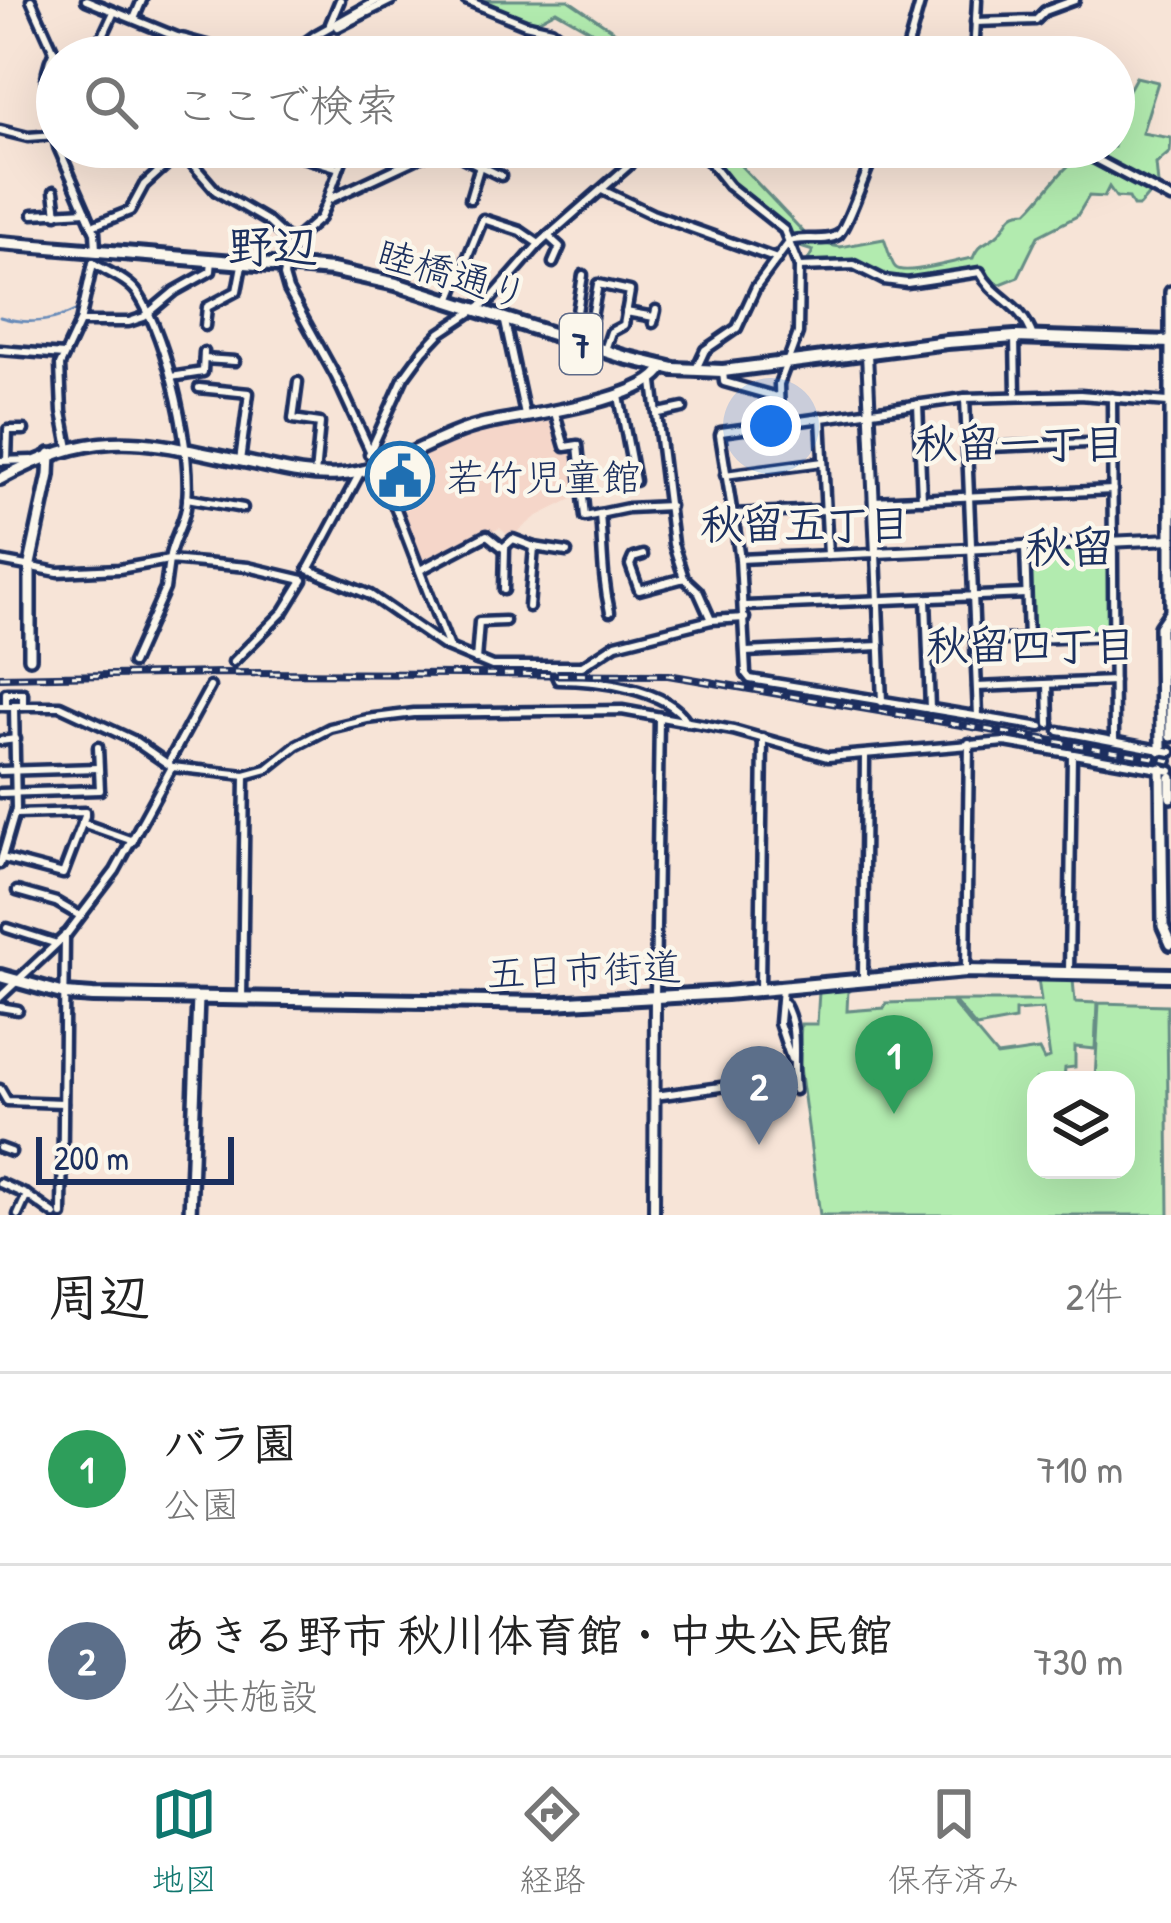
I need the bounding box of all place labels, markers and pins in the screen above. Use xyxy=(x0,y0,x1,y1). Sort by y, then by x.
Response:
public building icon: 若竹児童館 xyxy=(365,441,435,511)
place label: 若竹児童館 xyxy=(446,450,641,503)
pin: 1 xyxy=(855,1015,933,1114)
pin: 2 xyxy=(720,1046,798,1145)

